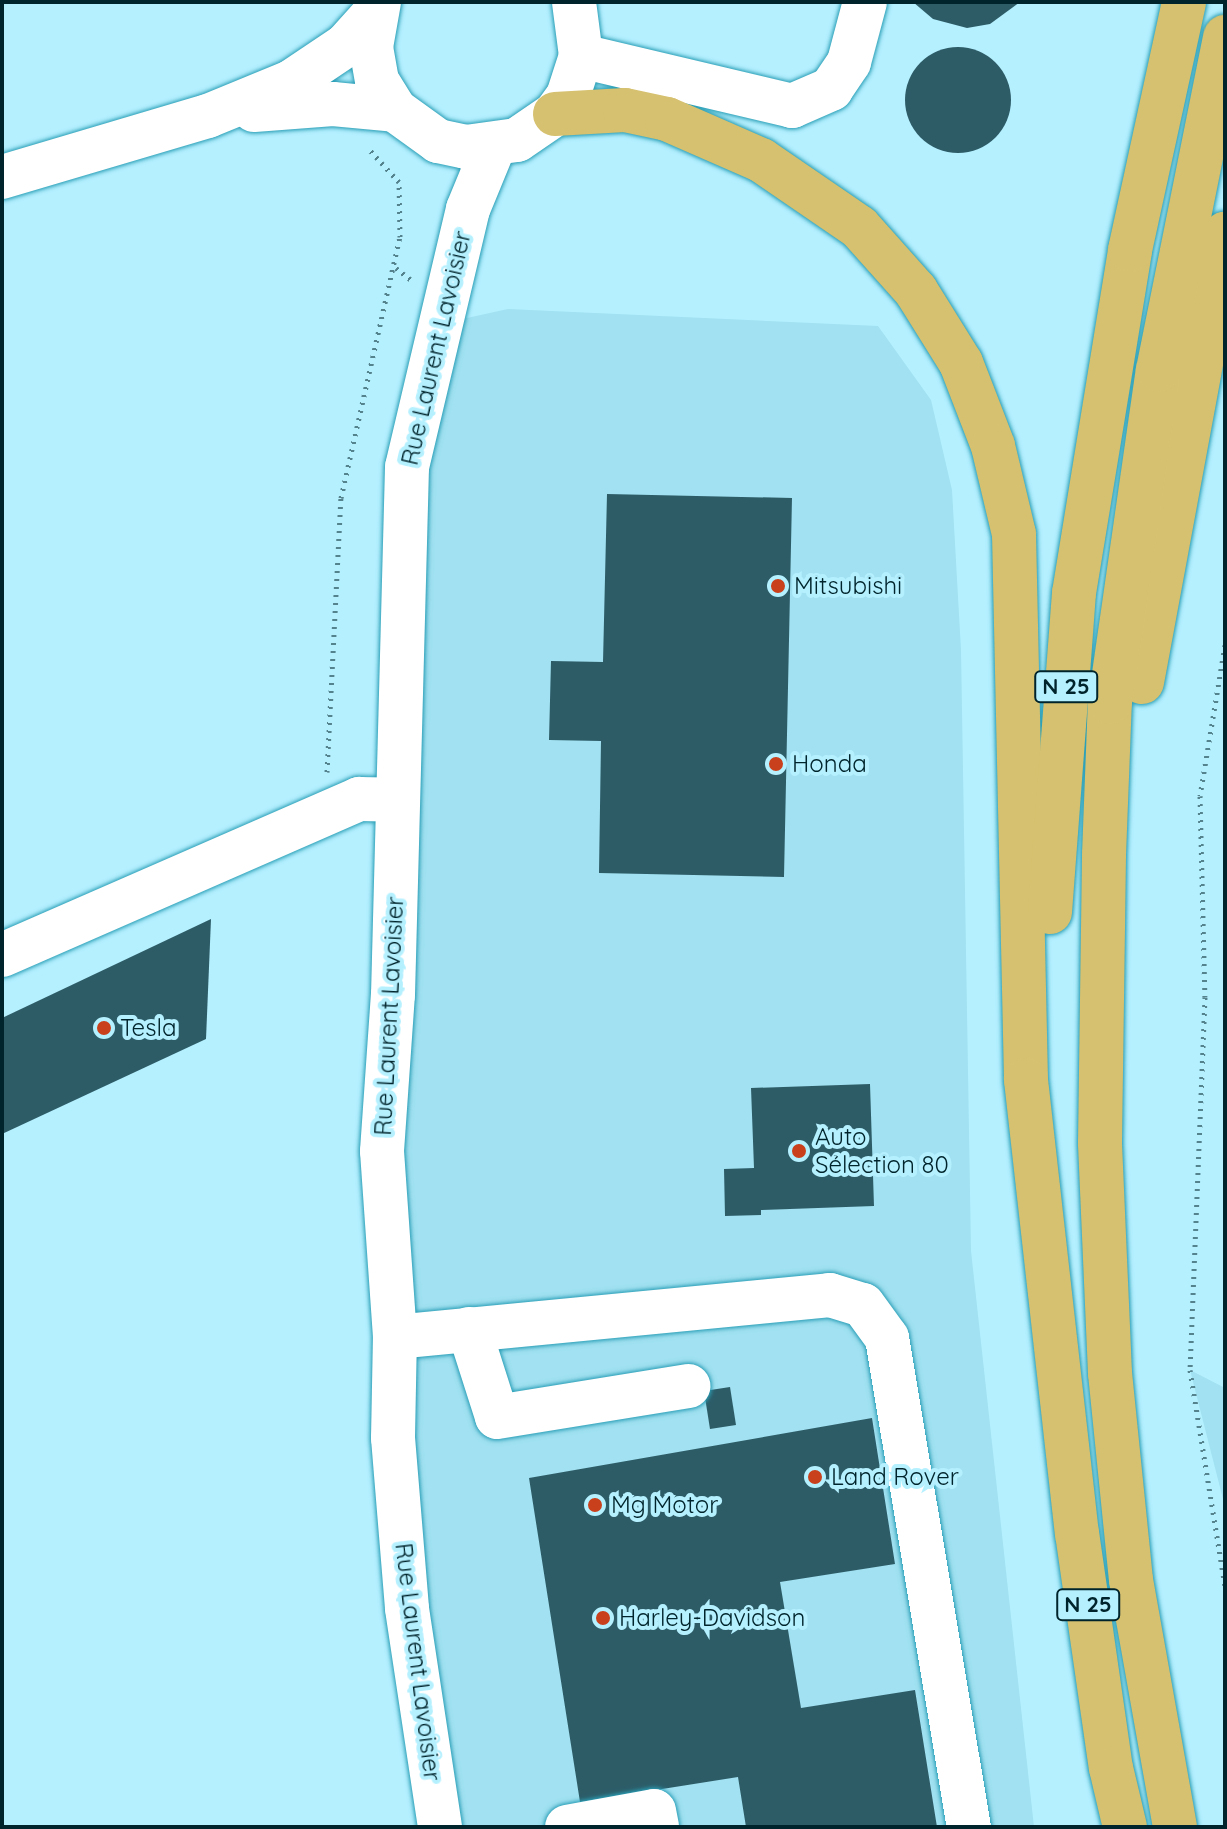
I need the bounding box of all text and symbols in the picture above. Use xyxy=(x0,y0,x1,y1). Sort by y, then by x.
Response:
street label: Rue Laurent Lavoisier xyxy=(395,228,477,468)
place label: Mitsubishi xyxy=(794,572,902,600)
marker: Mitsubishi xyxy=(769,577,787,595)
road number: N 25 xyxy=(1034,669,1098,705)
place label: Honda xyxy=(792,750,867,778)
marker: Honda xyxy=(767,755,785,773)
street label: Rue Laurent Lavoisier xyxy=(368,896,410,1136)
place label: Tesla xyxy=(120,1014,176,1042)
marker: Tesla xyxy=(95,1019,113,1037)
place label: Auto Sélection 80 xyxy=(815,1123,949,1179)
marker: Auto Sélection 80 xyxy=(790,1142,808,1160)
place label: Land Rover xyxy=(831,1463,959,1491)
marker: Land Rover xyxy=(806,1468,824,1486)
place label: Mg Motor xyxy=(611,1491,718,1519)
marker: Mg Motor xyxy=(586,1496,604,1514)
street label: Rue Laurent Lavoisier xyxy=(389,1541,447,1783)
road number: N 25 xyxy=(1056,1587,1120,1623)
place label: Harley-Davidson xyxy=(619,1604,805,1632)
marker: Harley-Davidson xyxy=(594,1609,612,1627)

